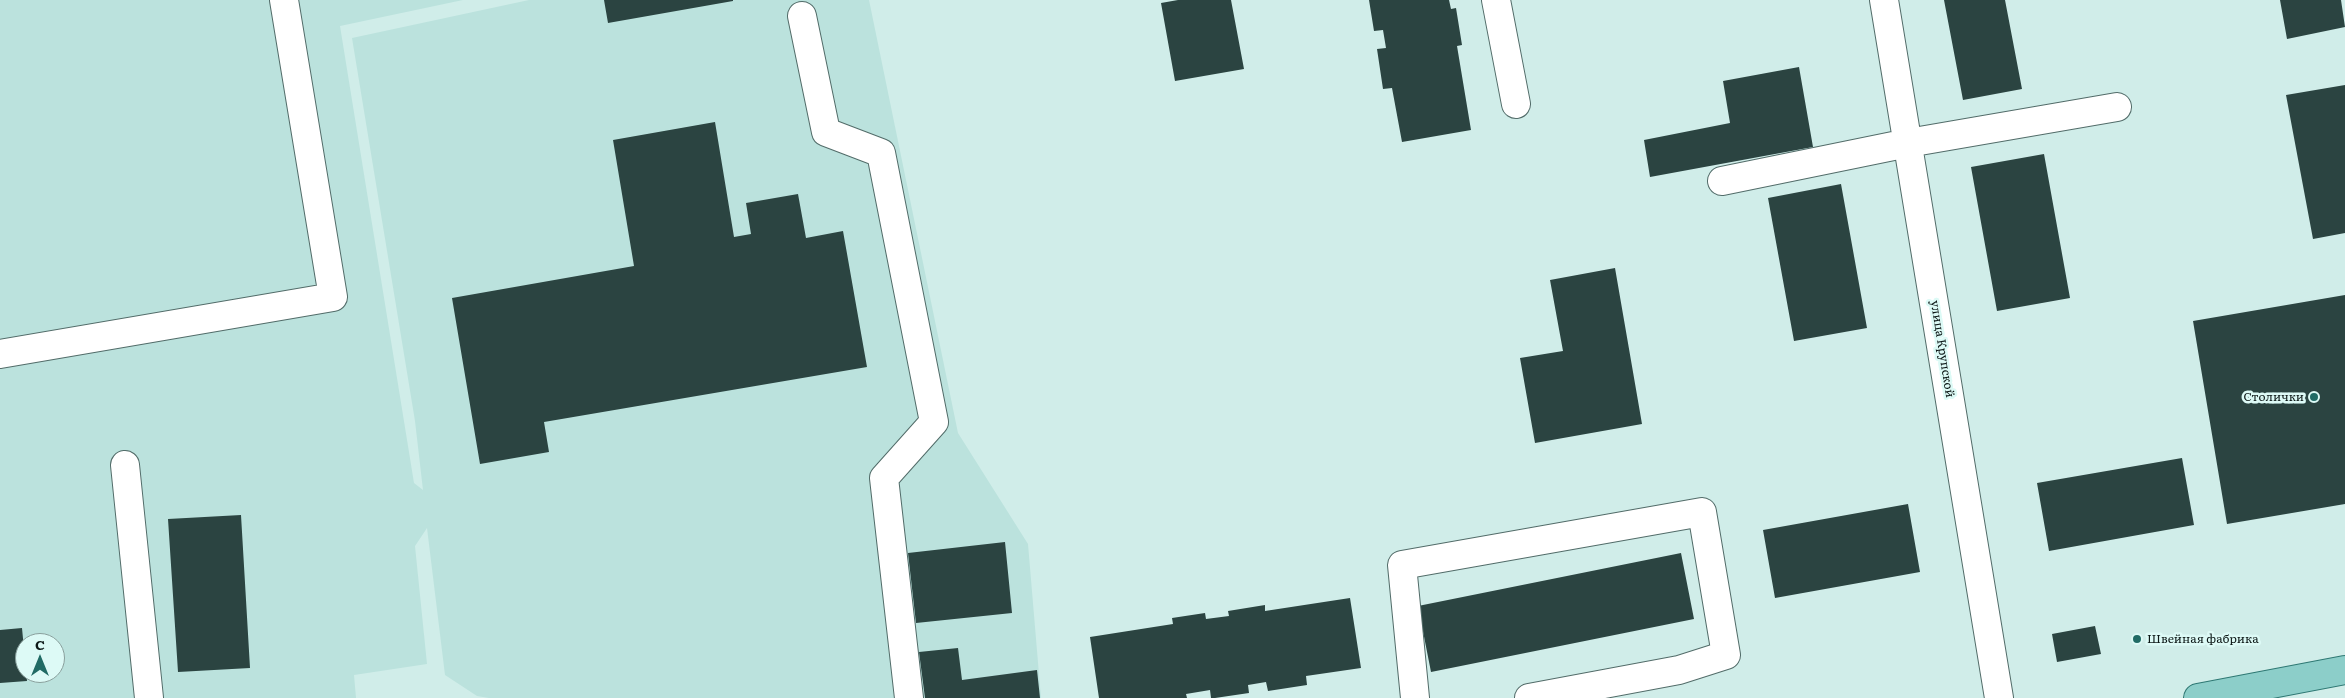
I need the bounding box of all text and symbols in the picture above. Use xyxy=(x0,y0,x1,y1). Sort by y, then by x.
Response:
street label: улица Крупской xyxy=(1927,299,1957,399)
place label: Столички xyxy=(2244,390,2304,404)
marker: Столички xyxy=(2308,391,2320,403)
place label: Швейная фабрика xyxy=(2147,632,2259,646)
north arrow xyxy=(15,633,65,683)
marker: Швейная фабрика xyxy=(2131,633,2143,645)
text: С xyxy=(35,634,45,654)

